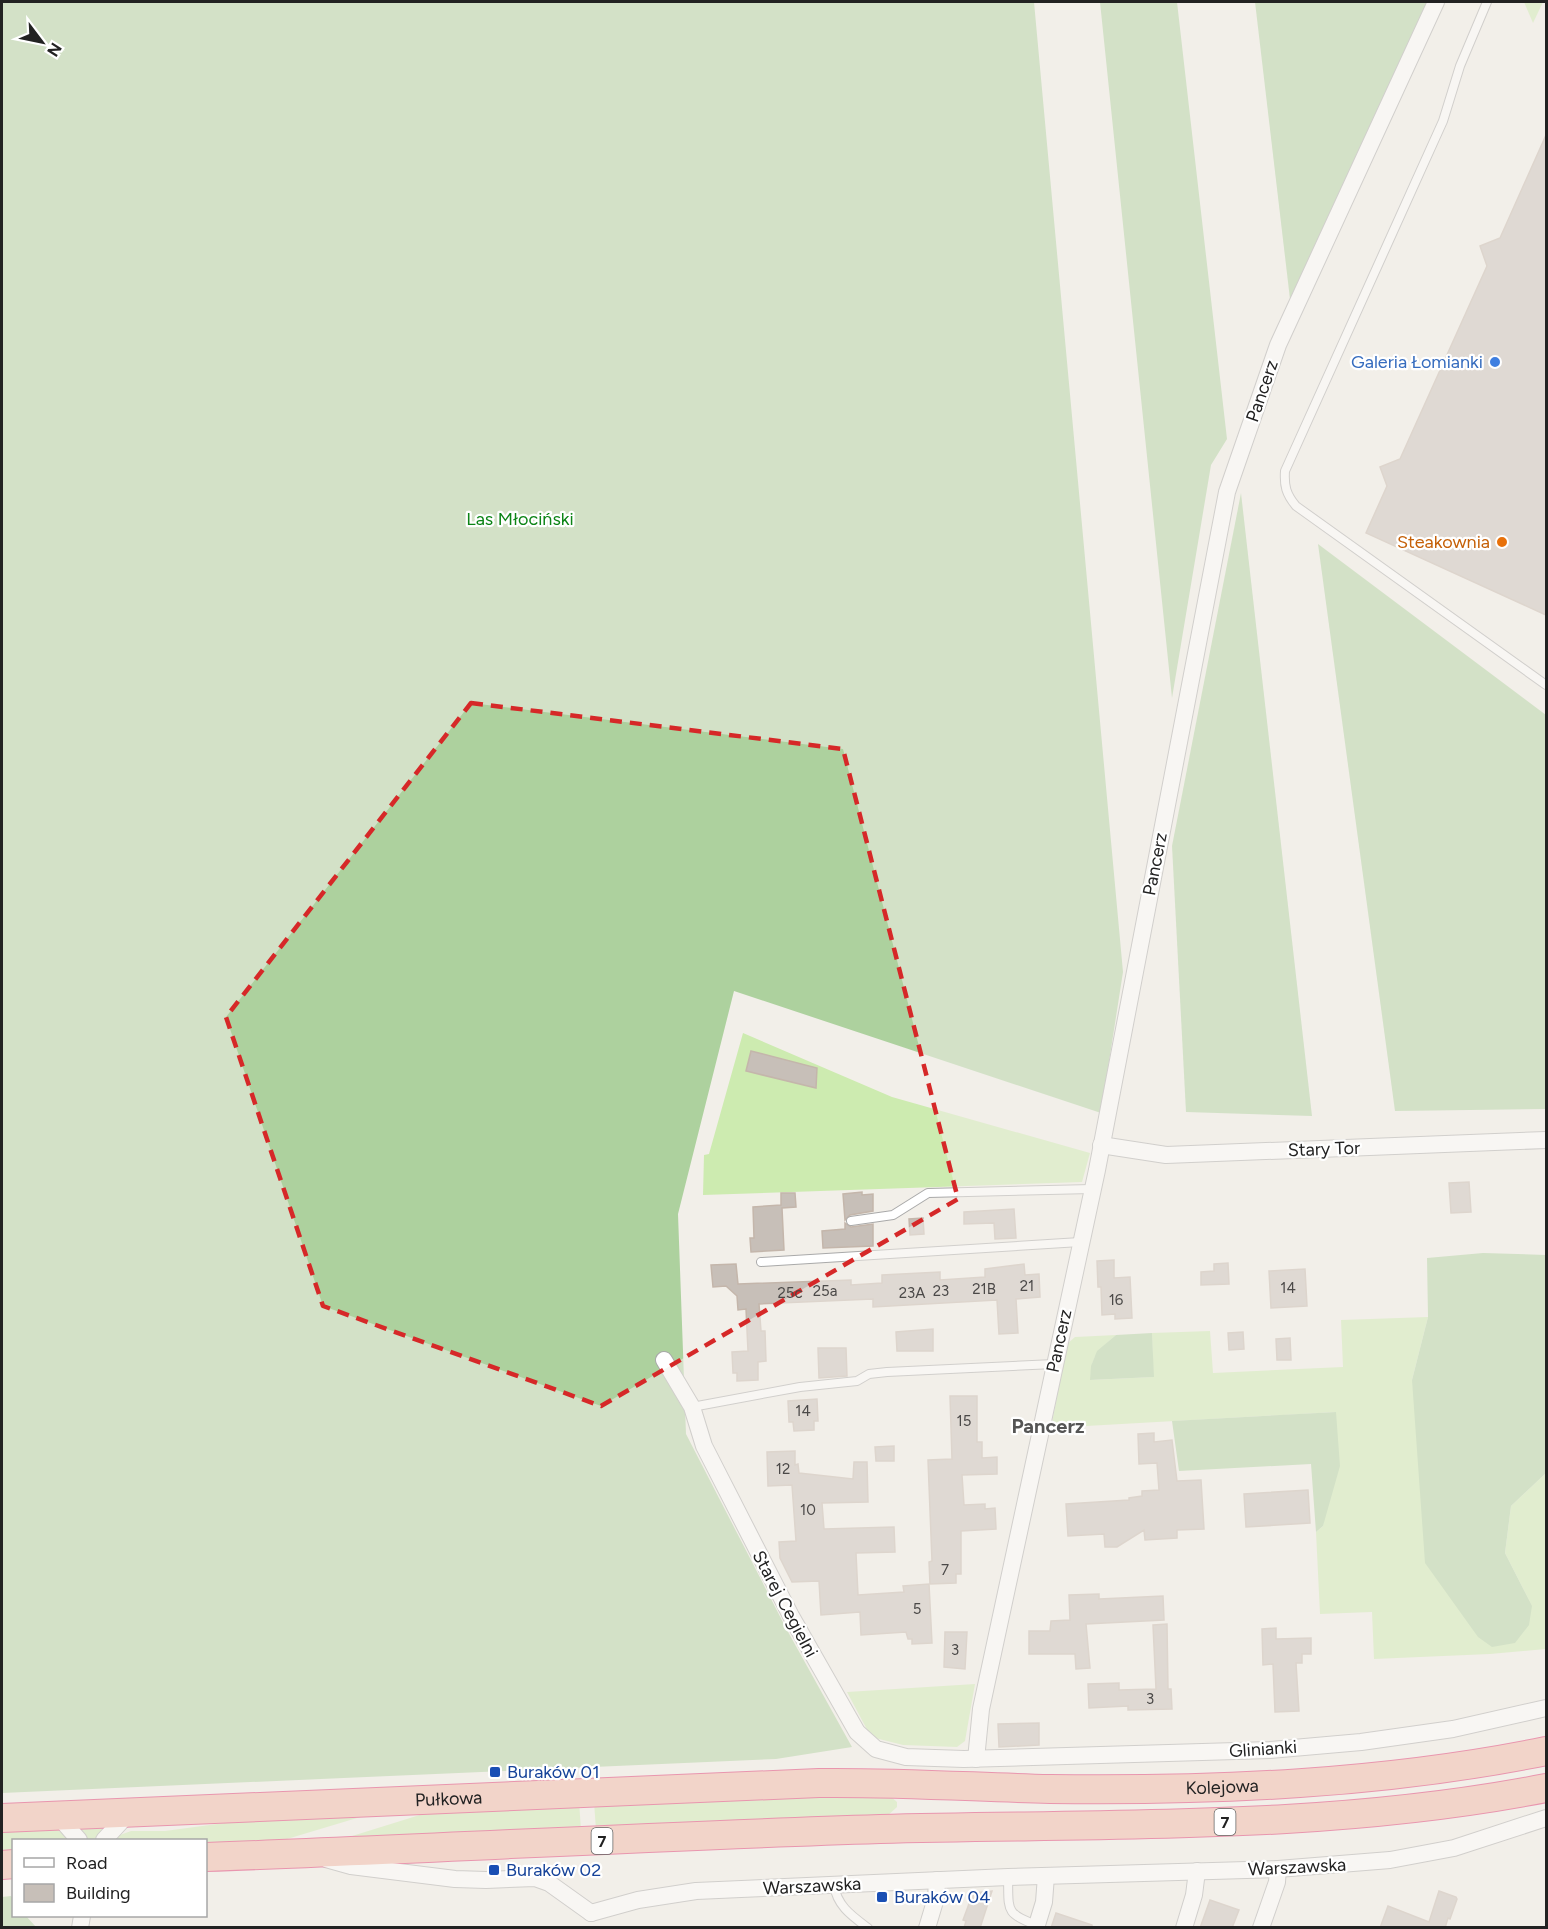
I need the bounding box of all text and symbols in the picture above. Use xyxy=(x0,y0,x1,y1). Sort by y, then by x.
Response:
north arrow xyxy=(12,12,72,72)
text: N xyxy=(43,39,66,60)
place label: Galeria Łomianki xyxy=(1351,351,1483,373)
marker: Galeria Łomianki xyxy=(1488,355,1502,369)
street label: Pancerz xyxy=(1241,357,1283,425)
park label: Las Młociński xyxy=(466,508,574,530)
place label: Steakownia xyxy=(1397,531,1490,553)
marker: Steakownia xyxy=(1495,535,1509,549)
street label: Pancerz xyxy=(1138,830,1172,897)
street label: Stary Tor xyxy=(1287,1137,1361,1161)
house number: 21 xyxy=(1020,1277,1034,1295)
house number: 14 xyxy=(1280,1279,1296,1297)
house number: 21B xyxy=(972,1280,996,1298)
house number: 25a xyxy=(813,1282,837,1300)
house number: 23 xyxy=(933,1282,949,1300)
house number: 25c xyxy=(777,1284,803,1302)
house number: 23A xyxy=(899,1284,925,1302)
house number: 16 xyxy=(1109,1291,1124,1309)
street label: Pancerz xyxy=(1042,1307,1076,1375)
house number: 14 xyxy=(795,1402,811,1420)
house number: 15 xyxy=(957,1412,971,1430)
district label: Pancerz xyxy=(1012,1414,1085,1438)
house number: 12 xyxy=(776,1460,790,1478)
house number: 10 xyxy=(800,1501,816,1519)
street label: Starej Cegielni xyxy=(748,1547,822,1661)
house number: 7 xyxy=(941,1561,949,1579)
house number: 5 xyxy=(913,1600,921,1618)
house number: 3 xyxy=(951,1641,959,1659)
house number: 3 xyxy=(1146,1690,1154,1708)
street label: Glinianki xyxy=(1228,1736,1298,1762)
place label: Buraków 01 xyxy=(507,1761,600,1783)
marker: Buraków 01 xyxy=(488,1765,502,1779)
street label: Kolejowa xyxy=(1185,1775,1259,1799)
street label: Pułkowa xyxy=(414,1786,483,1811)
road number: 7 xyxy=(1214,1809,1236,1835)
road number: 7 xyxy=(592,1828,612,1854)
legend xyxy=(12,1839,207,1917)
text: Road xyxy=(66,1852,107,1874)
street label: Warszawska xyxy=(1247,1853,1347,1881)
place label: Buraków 02 xyxy=(506,1859,601,1881)
marker: Buraków 02 xyxy=(487,1863,501,1877)
street label: Warszawska xyxy=(762,1872,862,1900)
text: Building xyxy=(66,1882,131,1904)
place label: Buraków 04 xyxy=(894,1886,990,1908)
marker: Buraków 04 xyxy=(875,1890,889,1904)

